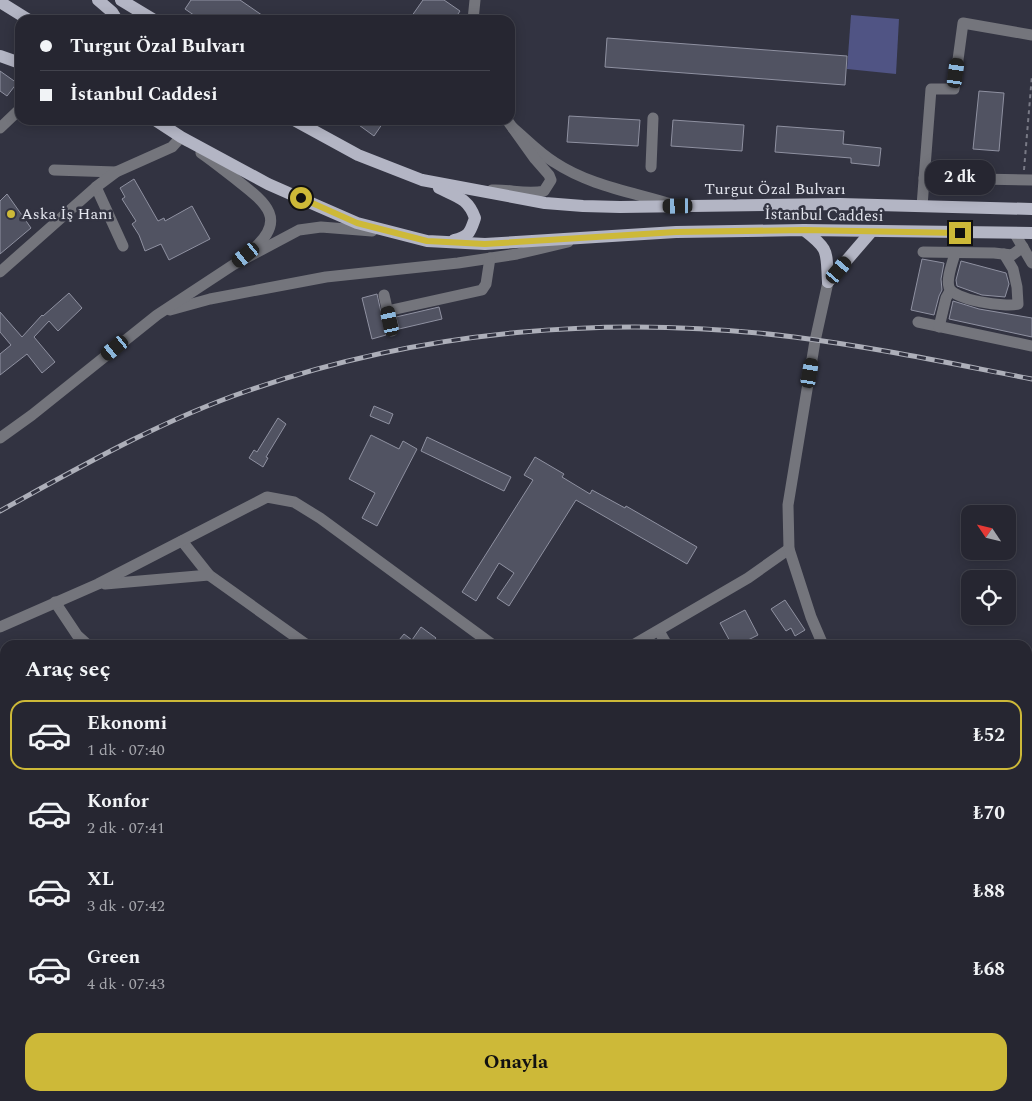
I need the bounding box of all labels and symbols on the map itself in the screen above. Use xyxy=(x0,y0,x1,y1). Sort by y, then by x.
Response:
car xyxy=(946,57,965,89)
callout: 2 dk xyxy=(925,160,995,196)
street label: Turgut Özal Bulvarı xyxy=(704,177,846,201)
route start xyxy=(290,187,312,209)
car xyxy=(662,198,693,214)
place label: Aska İş Hanı xyxy=(21,202,112,226)
street label: İstanbul Caddesi xyxy=(764,202,884,228)
marker: Aska İş Hanı xyxy=(5,208,17,220)
route end xyxy=(949,222,971,244)
car xyxy=(229,240,262,270)
car xyxy=(823,254,854,286)
car xyxy=(379,305,400,337)
car xyxy=(98,333,131,363)
car xyxy=(800,357,819,389)
north arrow xyxy=(961,505,1016,560)

